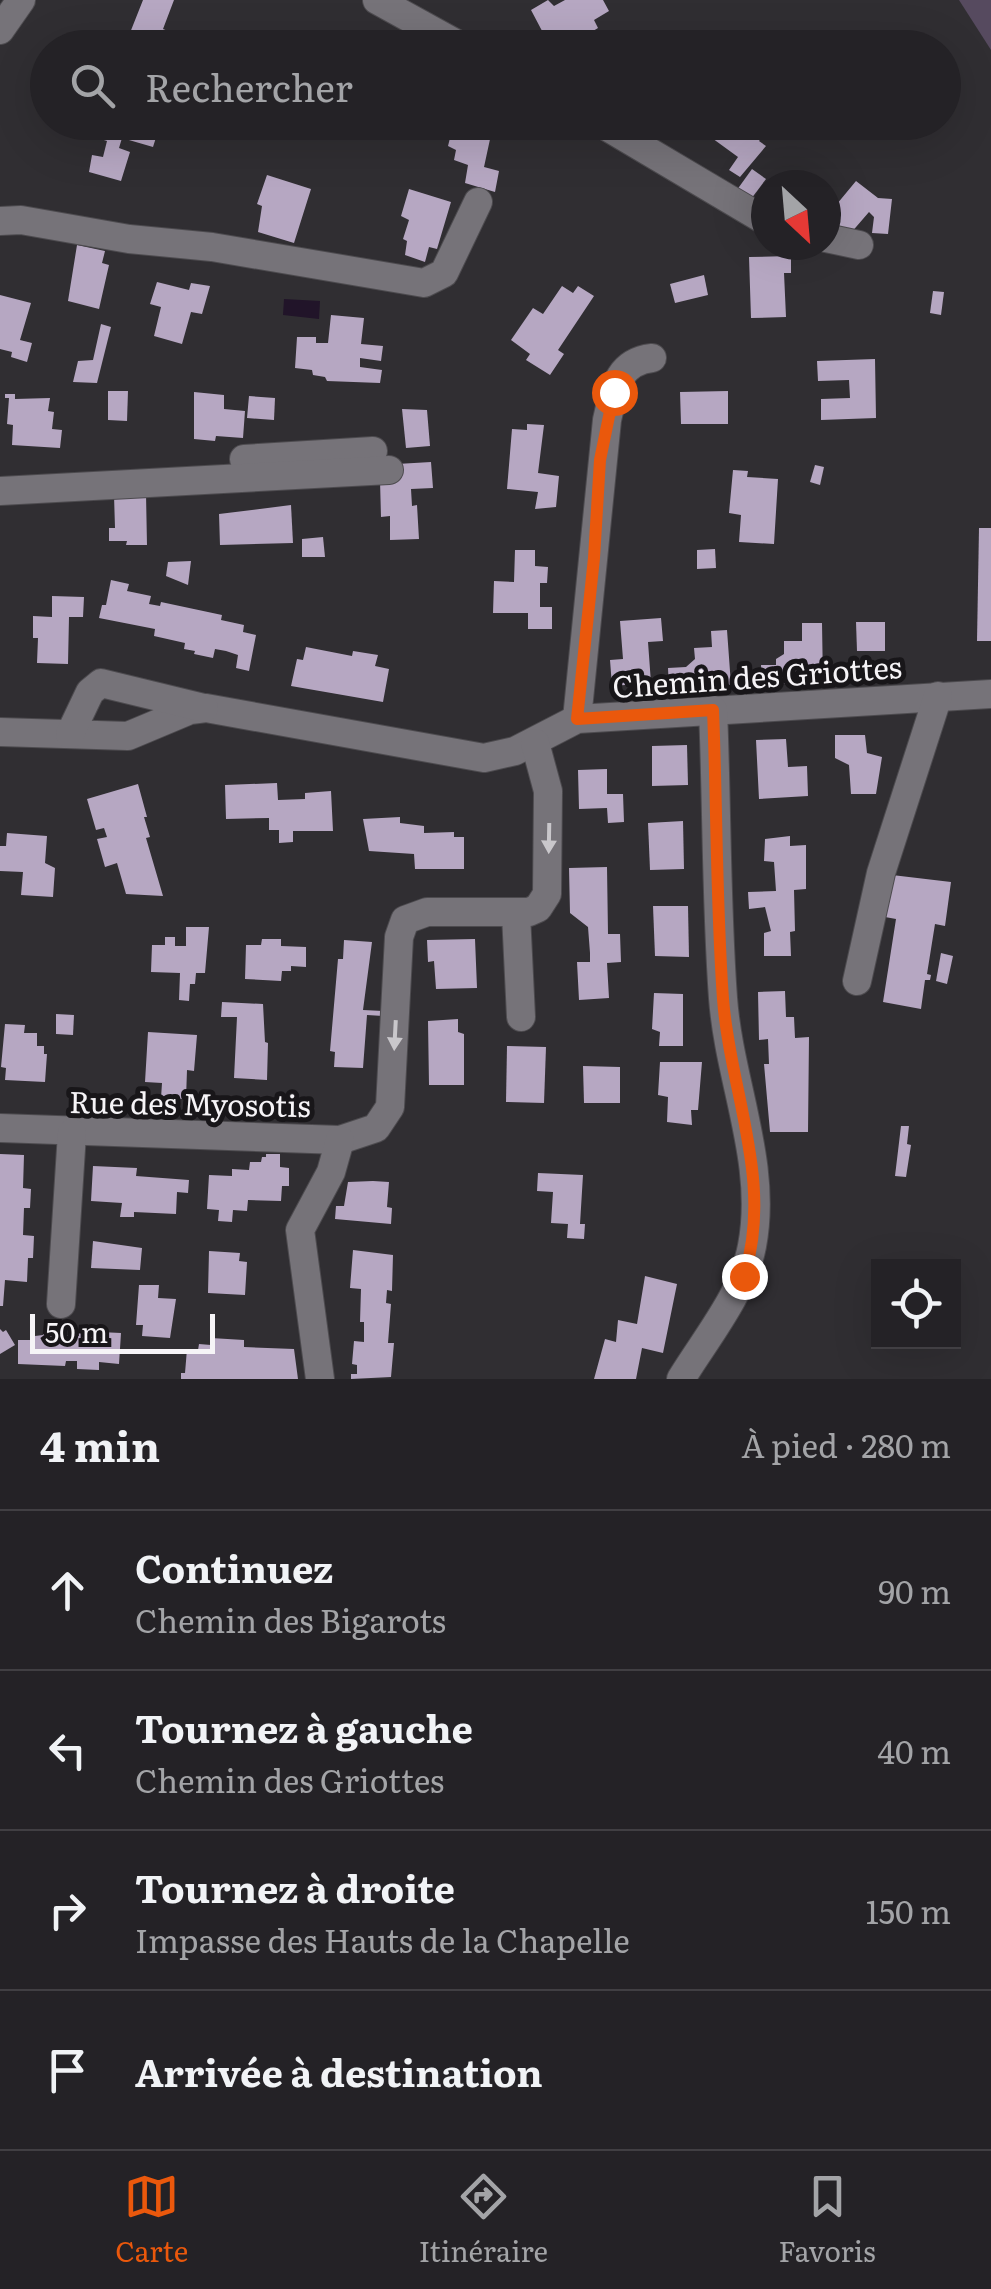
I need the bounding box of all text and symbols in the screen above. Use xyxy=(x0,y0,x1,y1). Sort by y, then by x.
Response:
search box xyxy=(30,30,961,140)
text: Rechercher xyxy=(145,57,353,114)
icon: search xyxy=(65,58,120,113)
north arrow xyxy=(751,170,841,260)
route start xyxy=(592,370,638,416)
street label: Chemin des Griottes xyxy=(611,643,903,707)
one-way arrow xyxy=(540,823,556,855)
one-way arrow xyxy=(386,1020,402,1052)
street label: Rue des Myosotis xyxy=(69,1078,311,1126)
route end xyxy=(722,1254,768,1300)
map controls xyxy=(871,1259,961,1349)
button: locate xyxy=(871,1259,961,1349)
scale bar xyxy=(30,1309,215,1354)
text: 50 m xyxy=(45,1310,108,1352)
text: 4 min xyxy=(40,1413,160,1475)
text: À pied · 280 m xyxy=(741,1420,951,1468)
text: Continuez xyxy=(135,1538,333,1595)
icon: ahead xyxy=(40,1563,95,1618)
text: 90 m xyxy=(878,1566,951,1614)
text: Chemin des Bigarots xyxy=(135,1595,446,1643)
text: Tournez à gauche xyxy=(135,1698,473,1755)
icon: left xyxy=(40,1723,95,1778)
text: 40 m xyxy=(877,1726,951,1774)
text: Chemin des Griottes xyxy=(135,1755,444,1803)
text: Tournez à droite xyxy=(135,1858,455,1915)
icon: right xyxy=(40,1883,95,1938)
text: 150 m xyxy=(866,1886,951,1934)
text: Impasse des Hauts de la Chapelle xyxy=(135,1915,630,1963)
text: Arrivée à destination xyxy=(135,2042,543,2099)
icon: arrive xyxy=(40,2043,95,2098)
tab: Carte xyxy=(115,2169,188,2271)
tab: Itinéraire xyxy=(419,2169,548,2271)
tab: Favoris xyxy=(778,2169,876,2271)

